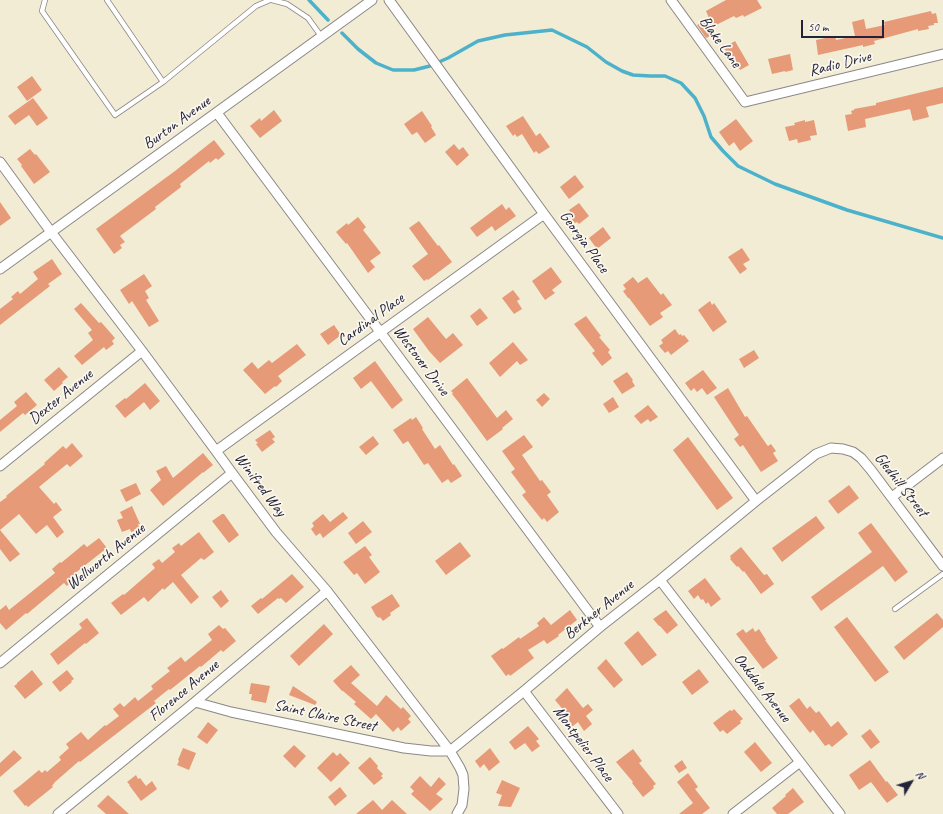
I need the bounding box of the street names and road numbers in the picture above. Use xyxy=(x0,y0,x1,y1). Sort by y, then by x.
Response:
street label: Blake Lane xyxy=(695,12,745,72)
street label: Radio Drive xyxy=(807,47,873,81)
street label: Burton Avenue xyxy=(139,92,215,154)
street label: Georgia Place xyxy=(555,207,613,277)
street label: Cardinal Place xyxy=(334,289,408,351)
street label: Westover Drive xyxy=(389,322,453,400)
street label: Dexter Avenue xyxy=(25,365,97,429)
street label: Winifred Way xyxy=(230,449,290,521)
street label: Gledhill Street xyxy=(870,449,932,521)
street label: Wellworth Avenue xyxy=(63,520,149,594)
street label: Berkner Avenue xyxy=(560,576,638,644)
street label: Oakdale Avenue xyxy=(729,650,795,726)
street label: Florence Avenue xyxy=(145,656,223,726)
street label: Saint Claire Street xyxy=(272,696,378,736)
street label: Montpelier Place xyxy=(548,702,618,786)

